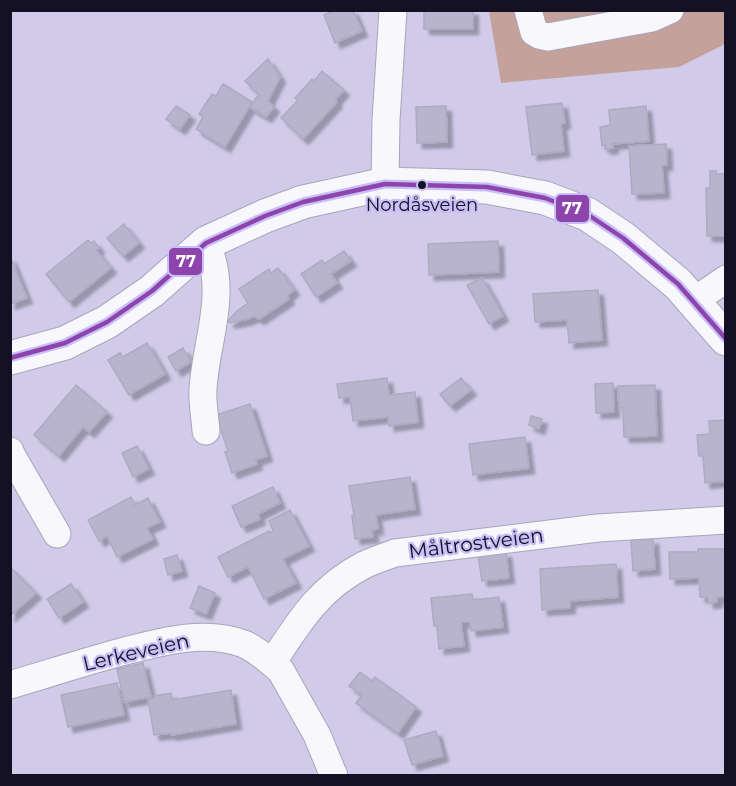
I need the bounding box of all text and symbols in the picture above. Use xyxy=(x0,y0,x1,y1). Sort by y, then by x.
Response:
marker: Nordåsveien xyxy=(416,179,428,191)
place label: Nordåsveien xyxy=(366,194,478,216)
line badge: 77 xyxy=(555,194,590,223)
text: 77 xyxy=(562,199,582,218)
line badge: 77 xyxy=(168,247,203,276)
text: 77 xyxy=(176,252,196,271)
street label: Måltrostveien xyxy=(407,523,545,563)
street label: Lerkeveien xyxy=(80,628,192,676)

